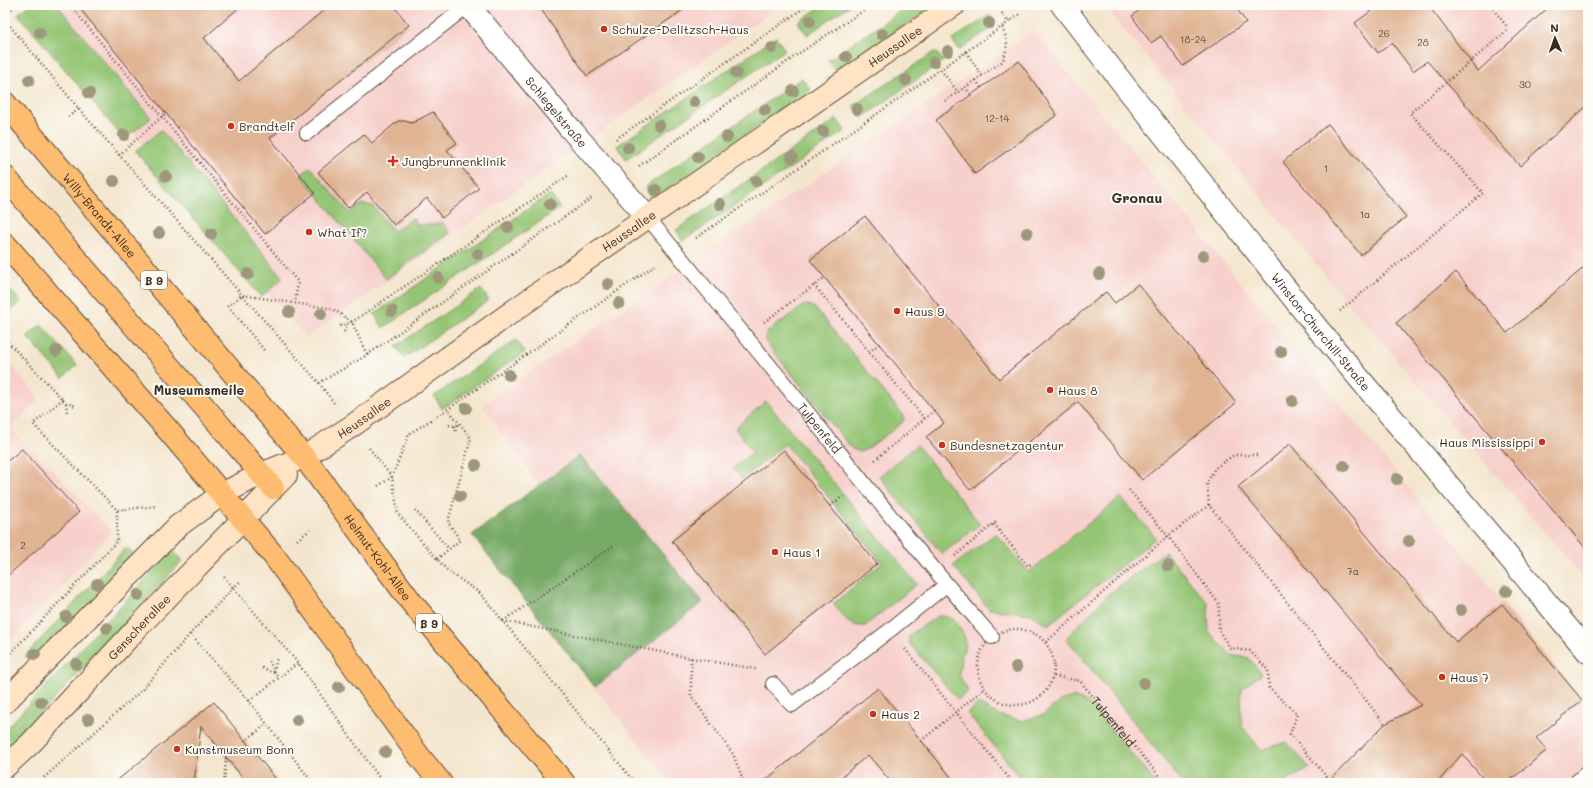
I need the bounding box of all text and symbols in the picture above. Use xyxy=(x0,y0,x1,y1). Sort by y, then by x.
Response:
north arrow xyxy=(1535,18,1575,58)
text: N xyxy=(1550,20,1559,35)
place label: Schulze-Delitzsch-Haus xyxy=(612,21,749,37)
street label: Heussallee xyxy=(865,22,925,70)
marker: Schulze-Delitzsch-Haus xyxy=(599,24,609,34)
house number: 26 xyxy=(1378,26,1390,40)
house number: 18-24 xyxy=(1180,32,1206,46)
house number: 28 xyxy=(1417,35,1429,49)
street label: Schlegelstraße xyxy=(522,73,591,151)
house number: 30 xyxy=(1519,77,1531,91)
house number: 12-14 xyxy=(985,111,1009,125)
place label: Brandtelf xyxy=(239,118,295,134)
marker: Brandtelf xyxy=(226,121,236,131)
place label: Jungbrunnenklinik xyxy=(402,153,506,169)
marker: Jungbrunnenklinik xyxy=(387,155,399,167)
house number: 1 xyxy=(1324,161,1328,175)
street label: Willy-Brandt-Allee xyxy=(59,169,140,261)
district label: Gronau xyxy=(1111,188,1163,207)
street label: Heussallee xyxy=(598,206,659,255)
house number: 1a xyxy=(1360,207,1370,221)
place label: What If? xyxy=(317,224,367,240)
marker: What If? xyxy=(304,227,314,237)
street label: Winston-Churchill-Straße xyxy=(1268,269,1374,394)
road number: B 9 xyxy=(141,271,167,289)
place label: Haus 9 xyxy=(905,303,944,319)
marker: Haus 9 xyxy=(892,306,902,316)
district label: Museumsmeile xyxy=(154,381,244,398)
place label: Haus 8 xyxy=(1058,382,1098,398)
marker: Haus 8 xyxy=(1045,385,1055,395)
street label: Heussallee xyxy=(334,393,394,442)
street label: Tulpenfeld xyxy=(795,399,845,457)
place label: Haus Mississippi xyxy=(1439,434,1534,450)
place label: Bundesnetzagentur xyxy=(950,437,1064,453)
marker: Haus Mississippi xyxy=(1537,437,1547,447)
marker: Bundesnetzagentur xyxy=(937,440,947,450)
street label: Helmut-Kohl-Allee xyxy=(341,511,415,604)
house number: 2 xyxy=(20,538,26,552)
place label: Haus 1 xyxy=(783,544,821,560)
marker: Haus 1 xyxy=(770,547,780,557)
house number: 7a xyxy=(1347,564,1359,578)
street label: Genscherallee xyxy=(104,591,174,663)
road number: B 9 xyxy=(416,614,442,632)
place label: Haus 7 xyxy=(1450,669,1489,685)
marker: Haus 7 xyxy=(1437,672,1447,682)
street label: Tulpenfeld xyxy=(1088,693,1139,750)
place label: Haus 2 xyxy=(881,706,920,722)
marker: Haus 2 xyxy=(868,709,878,719)
place label: Kunstmuseum Bonn xyxy=(185,741,294,757)
marker: Kunstmuseum Bonn xyxy=(172,744,182,754)

